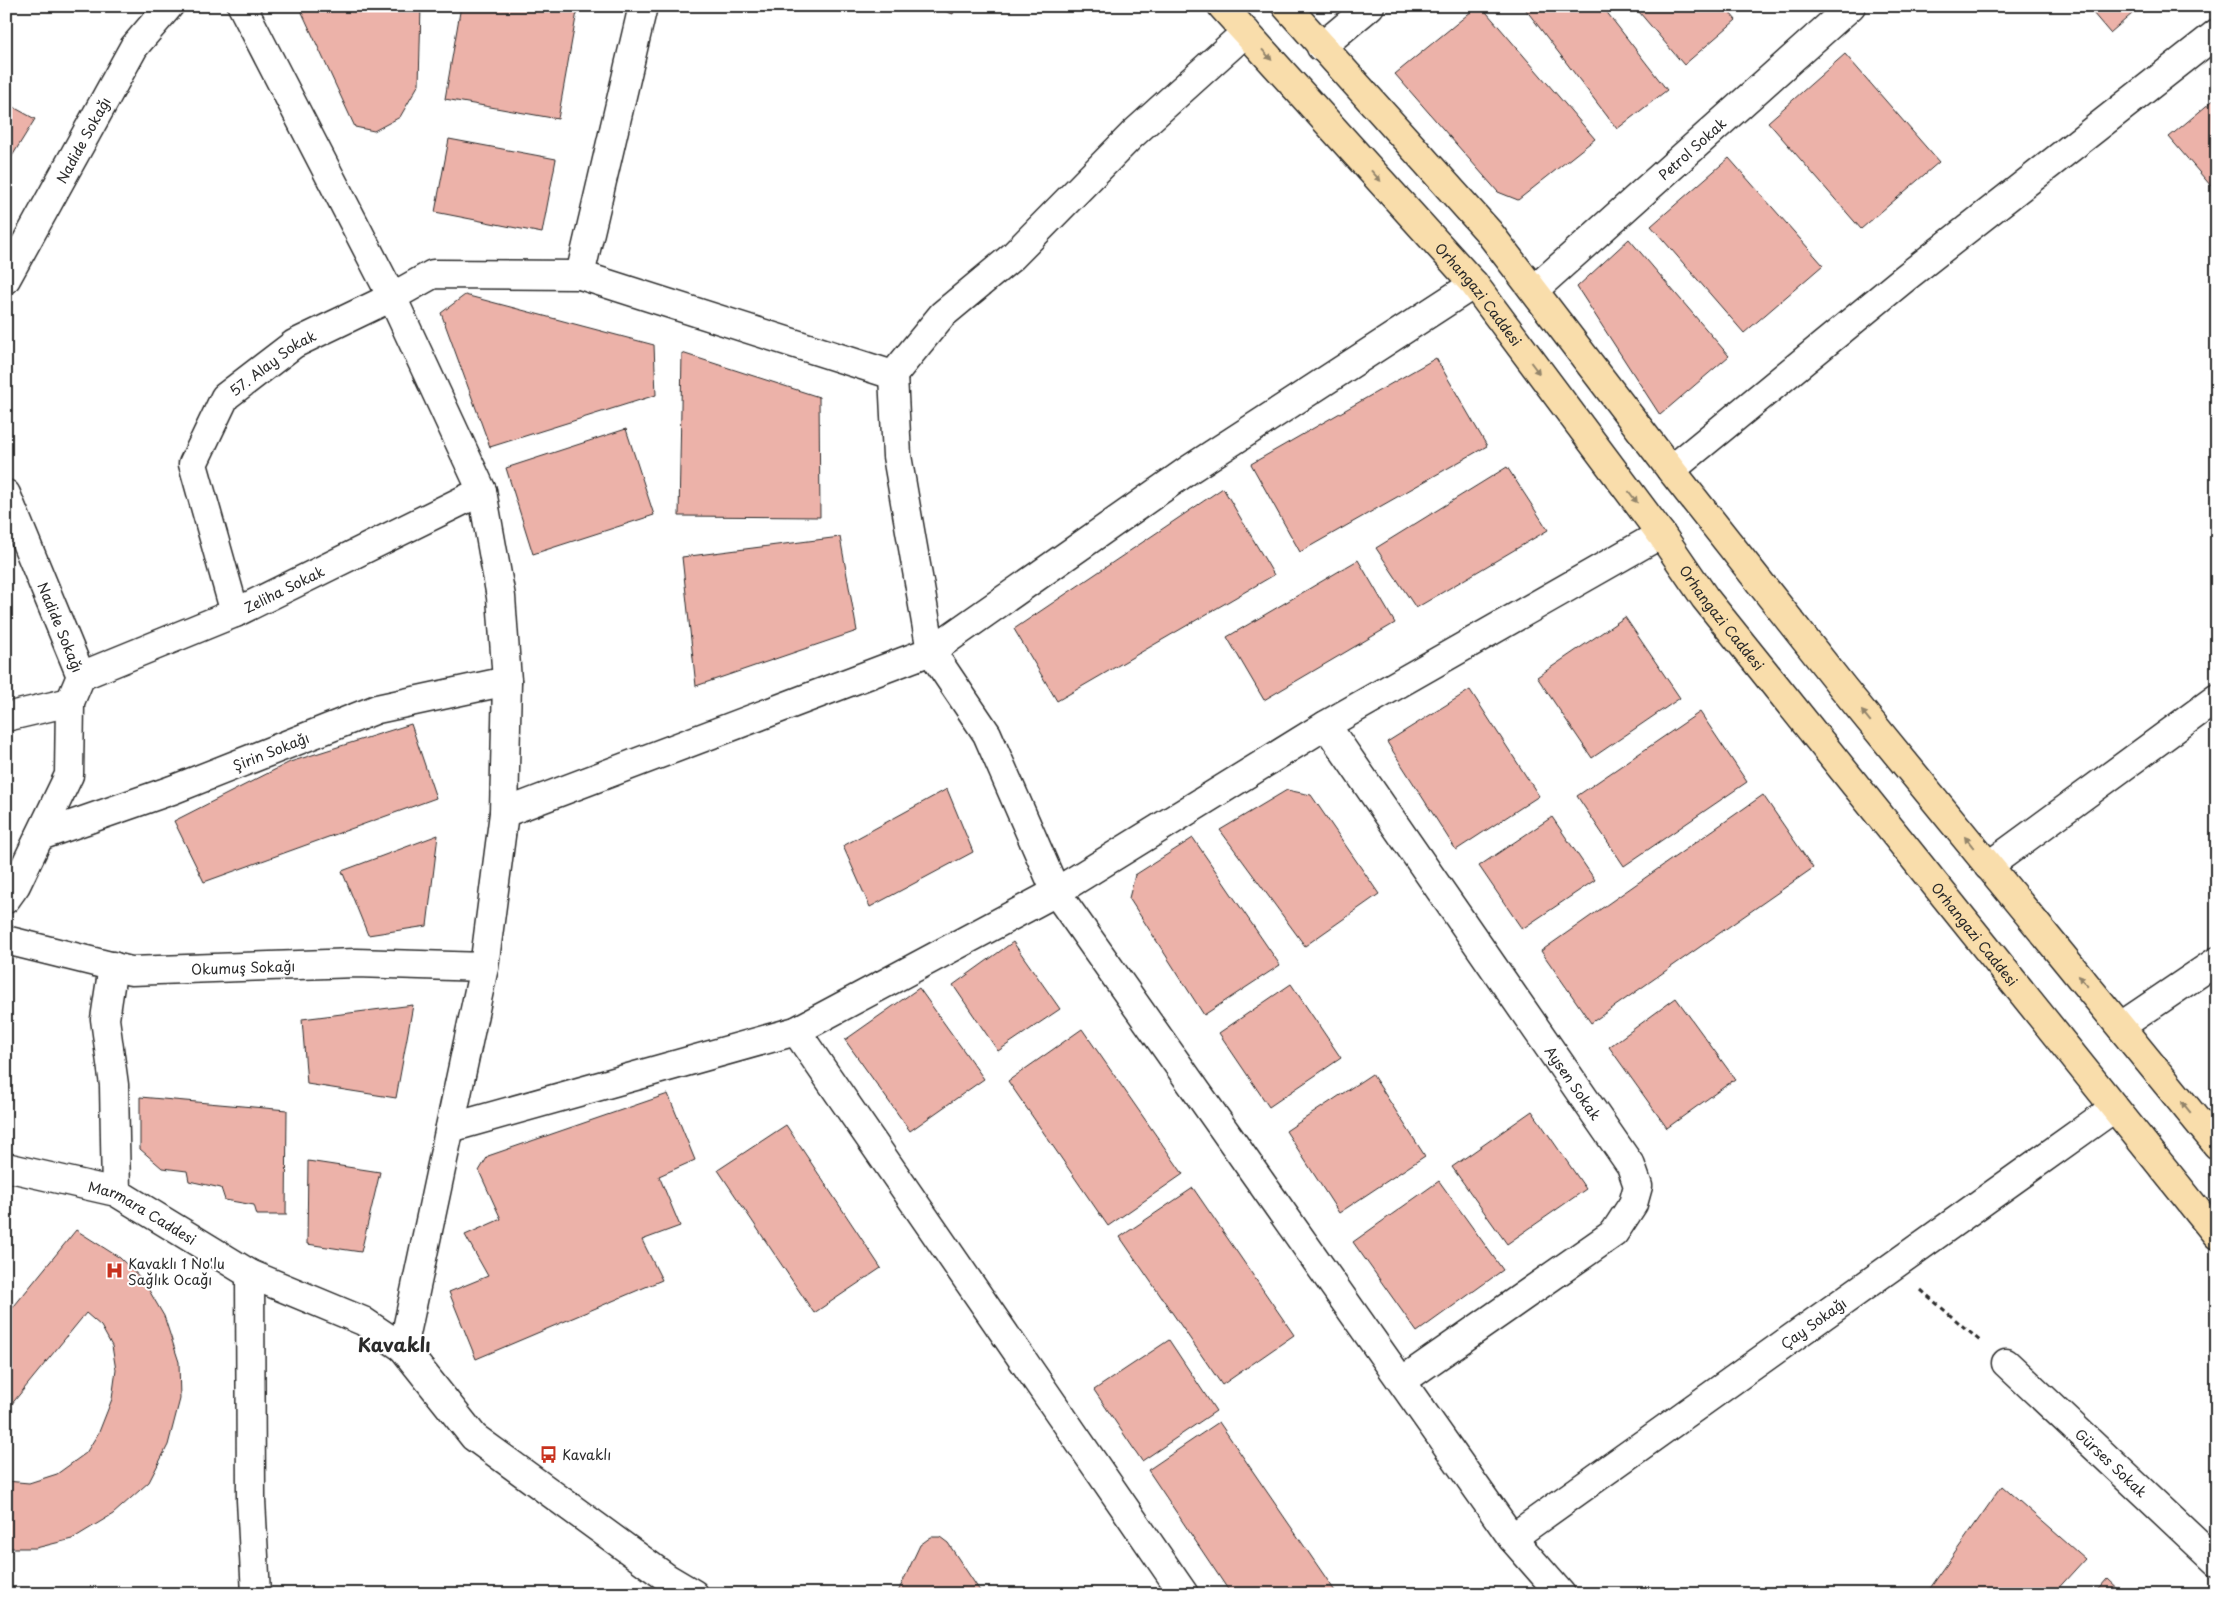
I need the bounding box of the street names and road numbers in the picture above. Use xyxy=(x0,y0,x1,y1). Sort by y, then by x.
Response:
street label: Nadide Sokağı xyxy=(50,93,115,187)
street label: Petrol Sokak xyxy=(1653,112,1731,185)
street label: Orhangazi Caddesi xyxy=(1431,238,1527,350)
street label: 57. Alay Sokak xyxy=(225,325,319,401)
street label: Zeliha Sokak xyxy=(240,560,328,617)
street label: Orhangazi Caddesi xyxy=(1675,561,1770,675)
street label: Nadide Sokağı xyxy=(33,579,89,675)
street label: Şirin Sokağı xyxy=(229,726,312,776)
street label: Orhangazi Caddesi xyxy=(1927,877,2023,990)
street label: Okumuş Sokağı xyxy=(191,955,296,979)
street label: Aysen Sokak xyxy=(1540,1041,1607,1124)
street label: Marmara Caddesi xyxy=(86,1176,201,1249)
street label: Çay Sokağı xyxy=(1776,1292,1850,1354)
street label: Gürses Sokak xyxy=(2071,1423,2152,1502)

